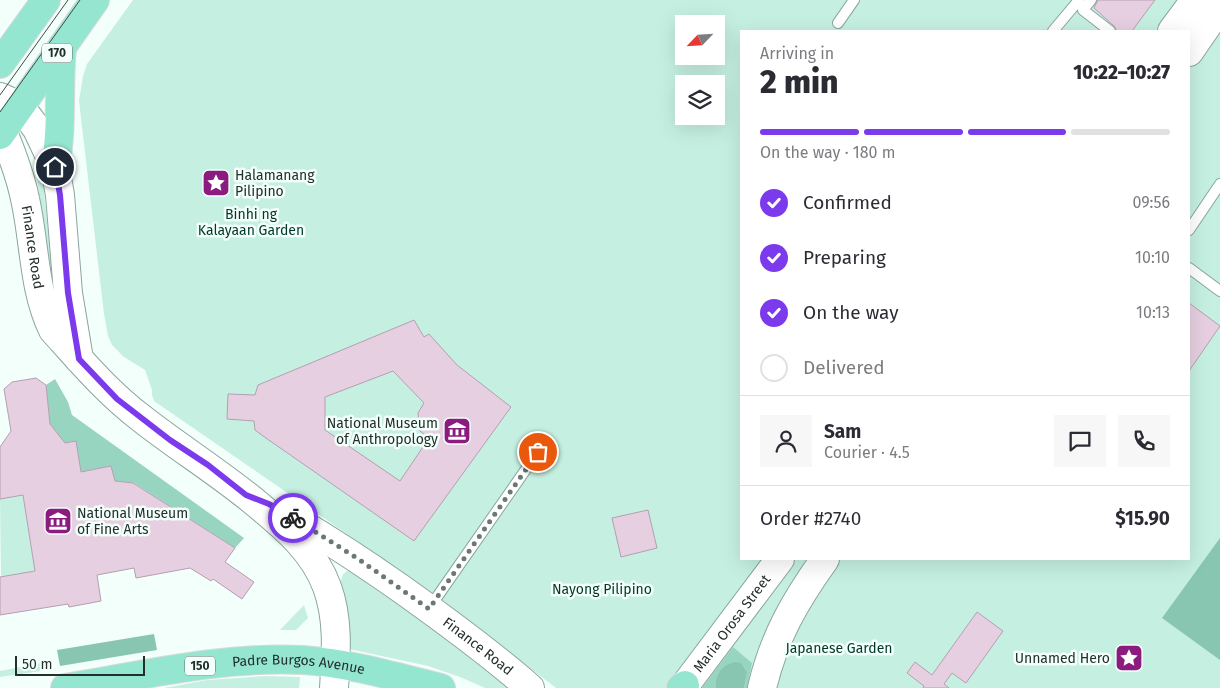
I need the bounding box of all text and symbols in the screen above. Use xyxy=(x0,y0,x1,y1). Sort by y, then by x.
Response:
north arrow xyxy=(675,15,725,65)
map controls xyxy=(675,15,725,125)
road number: 170 xyxy=(42,44,72,62)
text: Arriving in xyxy=(760,44,834,63)
text: 10:22–10:27 xyxy=(1073,61,1170,84)
text: 2 min xyxy=(760,63,838,101)
button: layers xyxy=(675,75,725,125)
text: On the way · 180 m xyxy=(760,143,895,162)
pin xyxy=(34,146,76,188)
icon: home xyxy=(41,153,69,181)
place label: Halamanang Pilipino xyxy=(235,167,315,200)
place icon: Halamanang Pilipino xyxy=(201,168,231,198)
icon: check xyxy=(760,189,788,217)
text: Confirmed xyxy=(803,191,892,214)
text: 09:56 xyxy=(1132,193,1170,212)
street label: Finance Road xyxy=(18,204,48,290)
park label: Binhi ng Kalayaan Garden xyxy=(198,206,304,239)
icon: check xyxy=(760,244,788,272)
text: Preparing xyxy=(803,246,886,269)
text: 10:10 xyxy=(1135,248,1170,267)
icon: check xyxy=(760,299,788,327)
text: On the way xyxy=(803,301,899,324)
text: 10:13 xyxy=(1136,303,1170,322)
text: Delivered xyxy=(803,356,885,379)
place label: National Museum of Anthropology xyxy=(327,415,438,448)
button: person xyxy=(760,415,812,467)
button: chat xyxy=(1054,415,1106,467)
button: phone xyxy=(1118,415,1170,467)
museum icon: National Museum of Anthropology xyxy=(442,416,472,446)
text: Sam xyxy=(824,420,861,443)
pin xyxy=(517,431,559,473)
icon: bag xyxy=(524,438,552,466)
text: Courier · 4.5 xyxy=(824,443,910,462)
courier xyxy=(268,493,318,543)
icon: bike xyxy=(279,504,307,532)
place label: National Museum of Fine Arts xyxy=(77,505,188,538)
museum icon: National Museum of Fine Arts xyxy=(43,506,73,536)
text: Order #2740 xyxy=(760,507,861,530)
text: $15.90 xyxy=(1115,507,1170,530)
street label: Maria Orosa Street xyxy=(689,570,774,675)
park label: Nayong Pilipino xyxy=(552,581,652,598)
street label: Finance Road xyxy=(440,613,517,679)
park label: Japanese Garden xyxy=(785,640,893,657)
place icon: Unnamed Hero xyxy=(1114,643,1144,673)
place label: Unnamed Hero xyxy=(1015,650,1110,667)
street label: Padre Burgos Avenue xyxy=(231,651,367,678)
scale bar xyxy=(15,653,145,676)
text: 50 m xyxy=(22,656,53,673)
road number: 150 xyxy=(185,656,215,676)

